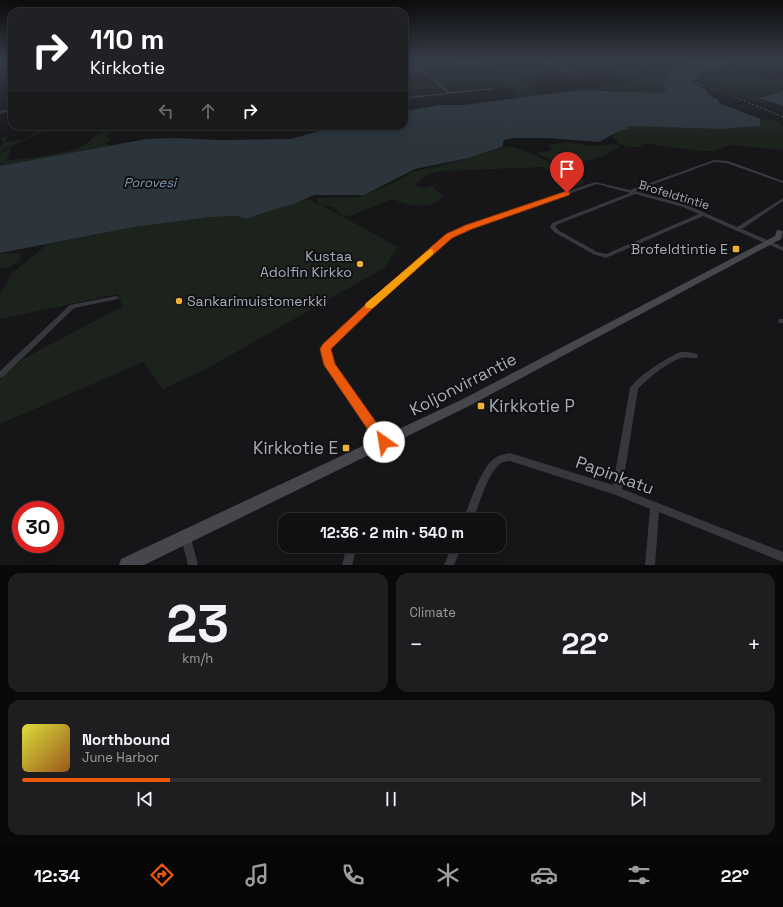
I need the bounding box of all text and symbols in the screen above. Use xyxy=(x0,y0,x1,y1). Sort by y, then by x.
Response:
text: 110 m xyxy=(90,21,164,57)
icon: right xyxy=(24,24,76,76)
text: Kirkkotie xyxy=(90,56,165,79)
icon: left xyxy=(155,100,177,122)
icon: ahead xyxy=(197,100,219,122)
icon: right xyxy=(239,100,261,122)
pin xyxy=(550,152,584,193)
icon: arrive xyxy=(556,158,578,180)
water label: Porovesi xyxy=(124,174,178,191)
street label: Brofeldtintie xyxy=(637,177,711,213)
place label: Brofeldtintie E xyxy=(631,240,728,258)
marker: Brofeldtintie E xyxy=(731,244,741,254)
place label: Kustaa Adolfin Kirkko xyxy=(260,247,352,281)
marker: Kustaa Adolfin Kirkko xyxy=(355,259,365,269)
place label: Sankarimuistomerkki xyxy=(187,292,326,310)
marker: Sankarimuistomerkki xyxy=(174,296,184,306)
street label: Koljonvirrantie xyxy=(406,348,520,420)
place label: Kirkkotie P xyxy=(489,395,575,417)
marker: Kirkkotie P xyxy=(476,401,486,411)
position arrow xyxy=(363,421,405,463)
place label: Kirkkotie E xyxy=(253,437,338,459)
marker: Kirkkotie E xyxy=(341,443,351,453)
street label: Papinkatu xyxy=(573,451,657,499)
speed limit sign: 30 xyxy=(12,501,64,553)
text: 12:36 · 2 min · 540 m xyxy=(320,523,464,542)
text: 23 xyxy=(166,591,229,657)
text: Climate xyxy=(410,604,456,621)
text: 22° xyxy=(562,624,609,663)
text: − xyxy=(410,630,423,658)
text: + xyxy=(747,630,761,658)
text: km/h xyxy=(182,650,213,667)
text: Northbound xyxy=(82,730,170,749)
text: June Harbor xyxy=(82,749,159,766)
icon: previous xyxy=(134,788,156,810)
icon: pause xyxy=(380,788,402,810)
icon: next xyxy=(627,788,649,810)
icon: directions xyxy=(148,861,176,889)
icon: music xyxy=(243,861,271,889)
icon: phone xyxy=(339,861,367,889)
icon: climate xyxy=(434,861,462,889)
icon: car xyxy=(530,861,558,889)
icon: filters xyxy=(625,861,653,889)
text: 12:34 xyxy=(34,864,80,887)
text: 22° xyxy=(721,864,749,887)

